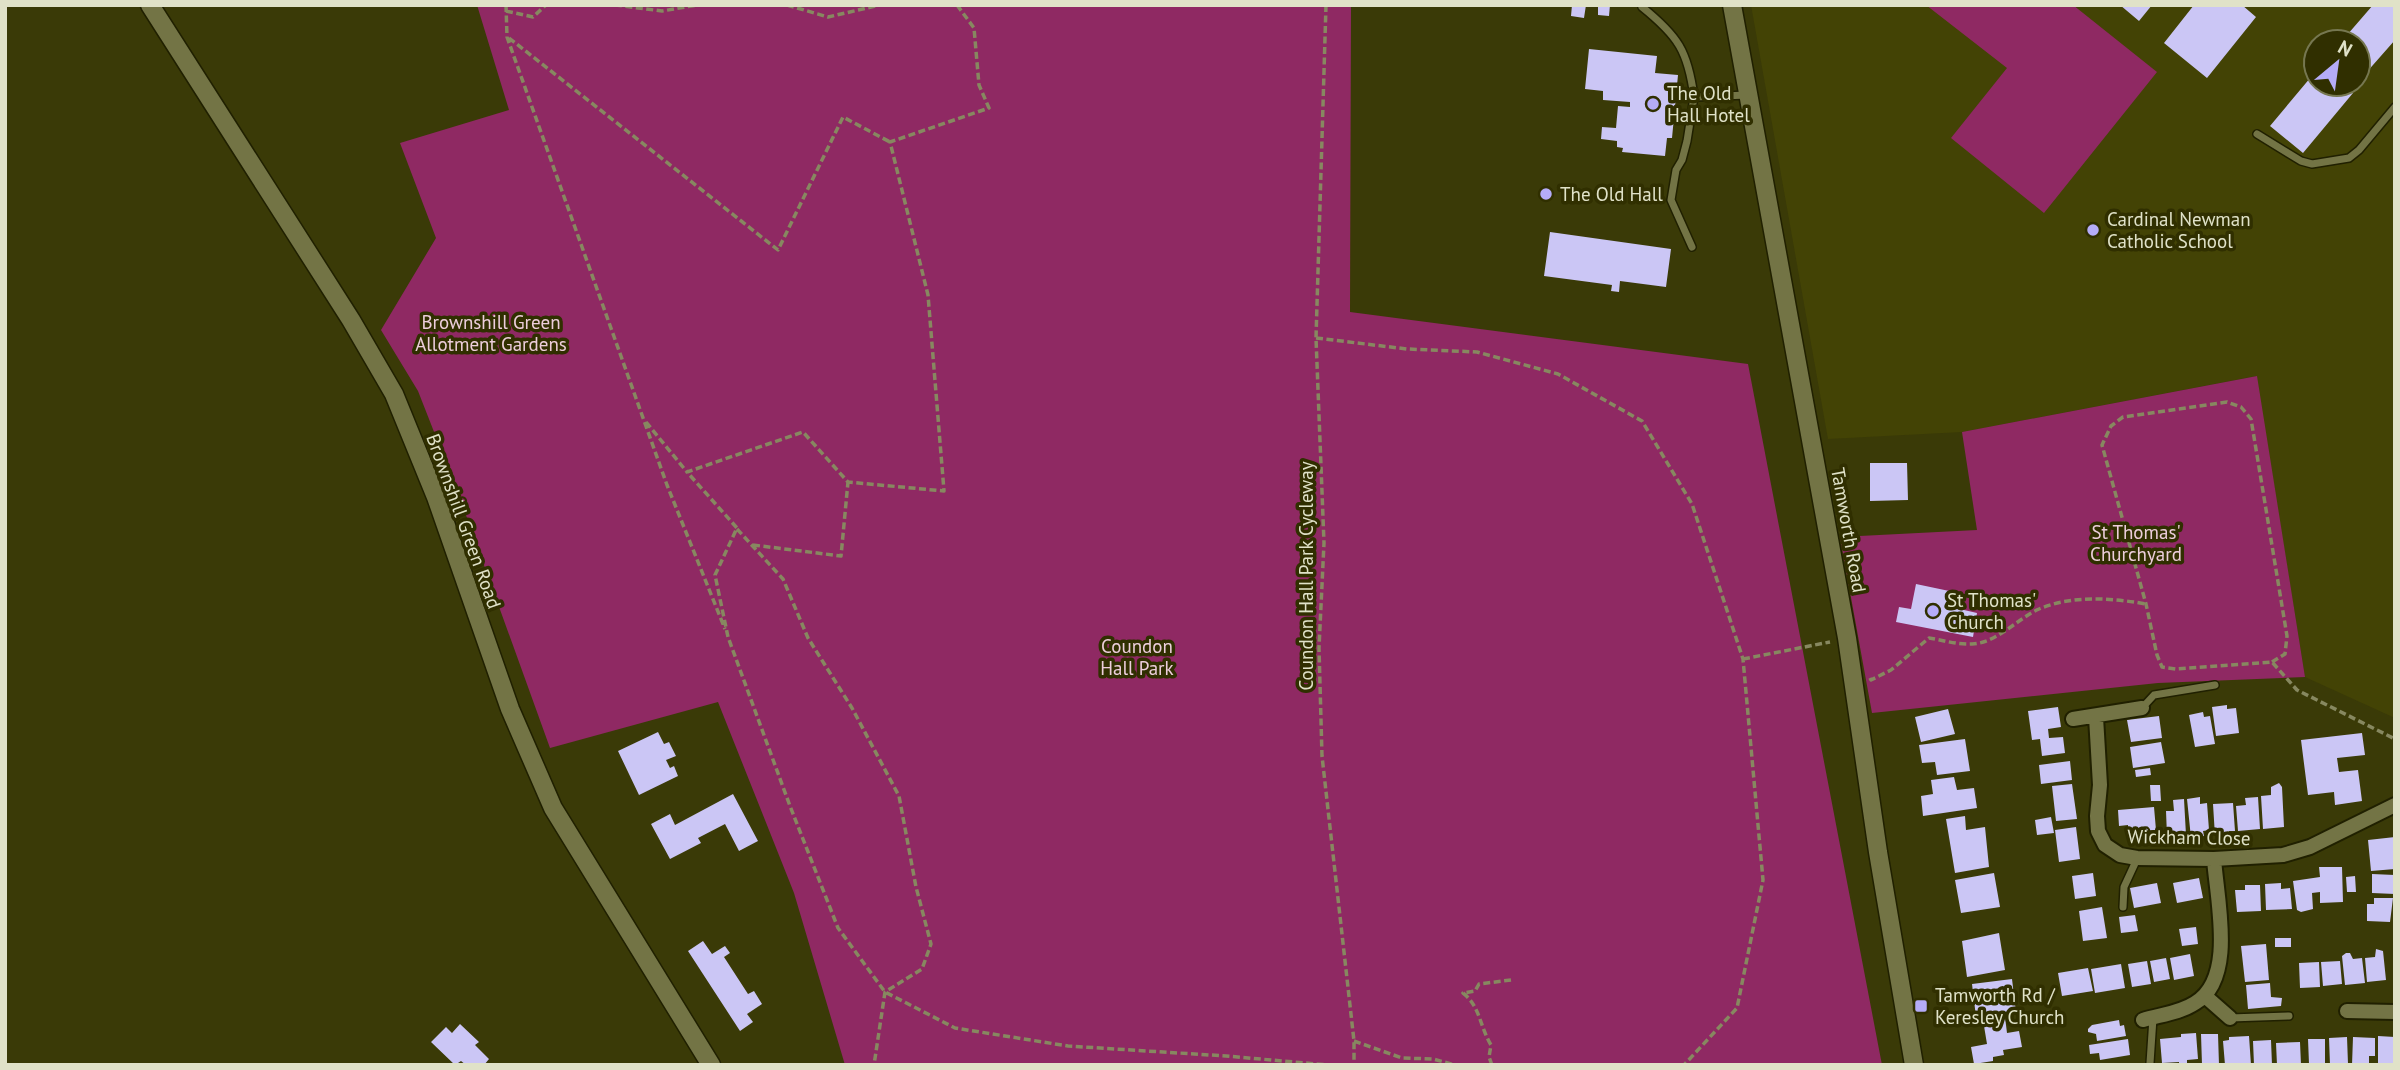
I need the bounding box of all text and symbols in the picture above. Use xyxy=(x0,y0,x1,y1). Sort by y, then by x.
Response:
north arrow xyxy=(2302,28,2372,98)
text: N xyxy=(2334,35,2357,62)
place label: The Old Hall Hotel xyxy=(1667,81,1750,127)
marker: The Old Hall Hotel xyxy=(1645,96,1661,112)
place label: The Old Hall xyxy=(1560,182,1663,206)
marker: The Old Hall xyxy=(1538,186,1554,202)
place label: Cardinal Newman Catholic School xyxy=(2107,207,2251,253)
marker: Cardinal Newman Catholic School xyxy=(2085,222,2101,238)
park label: Brownshill Green Allotment Gardens xyxy=(415,310,567,356)
street label: Brownshill Green Road xyxy=(421,430,507,612)
street label: Coundon Hall Park Cycleway xyxy=(1294,461,1318,691)
street label: Tamworth Road xyxy=(1826,466,1872,594)
park label: St Thomas' Churchyard xyxy=(2090,520,2182,566)
place label: St Thomas' Church xyxy=(1947,588,2036,634)
marker: St Thomas' Church xyxy=(1925,603,1941,619)
park label: Coundon Hall Park xyxy=(1100,634,1174,680)
street label: Wickham Close xyxy=(2127,824,2251,850)
place label: Tamworth Rd / Keresley Church xyxy=(1935,983,2064,1029)
marker: Tamworth Rd / Keresley Church xyxy=(1913,998,1929,1014)

